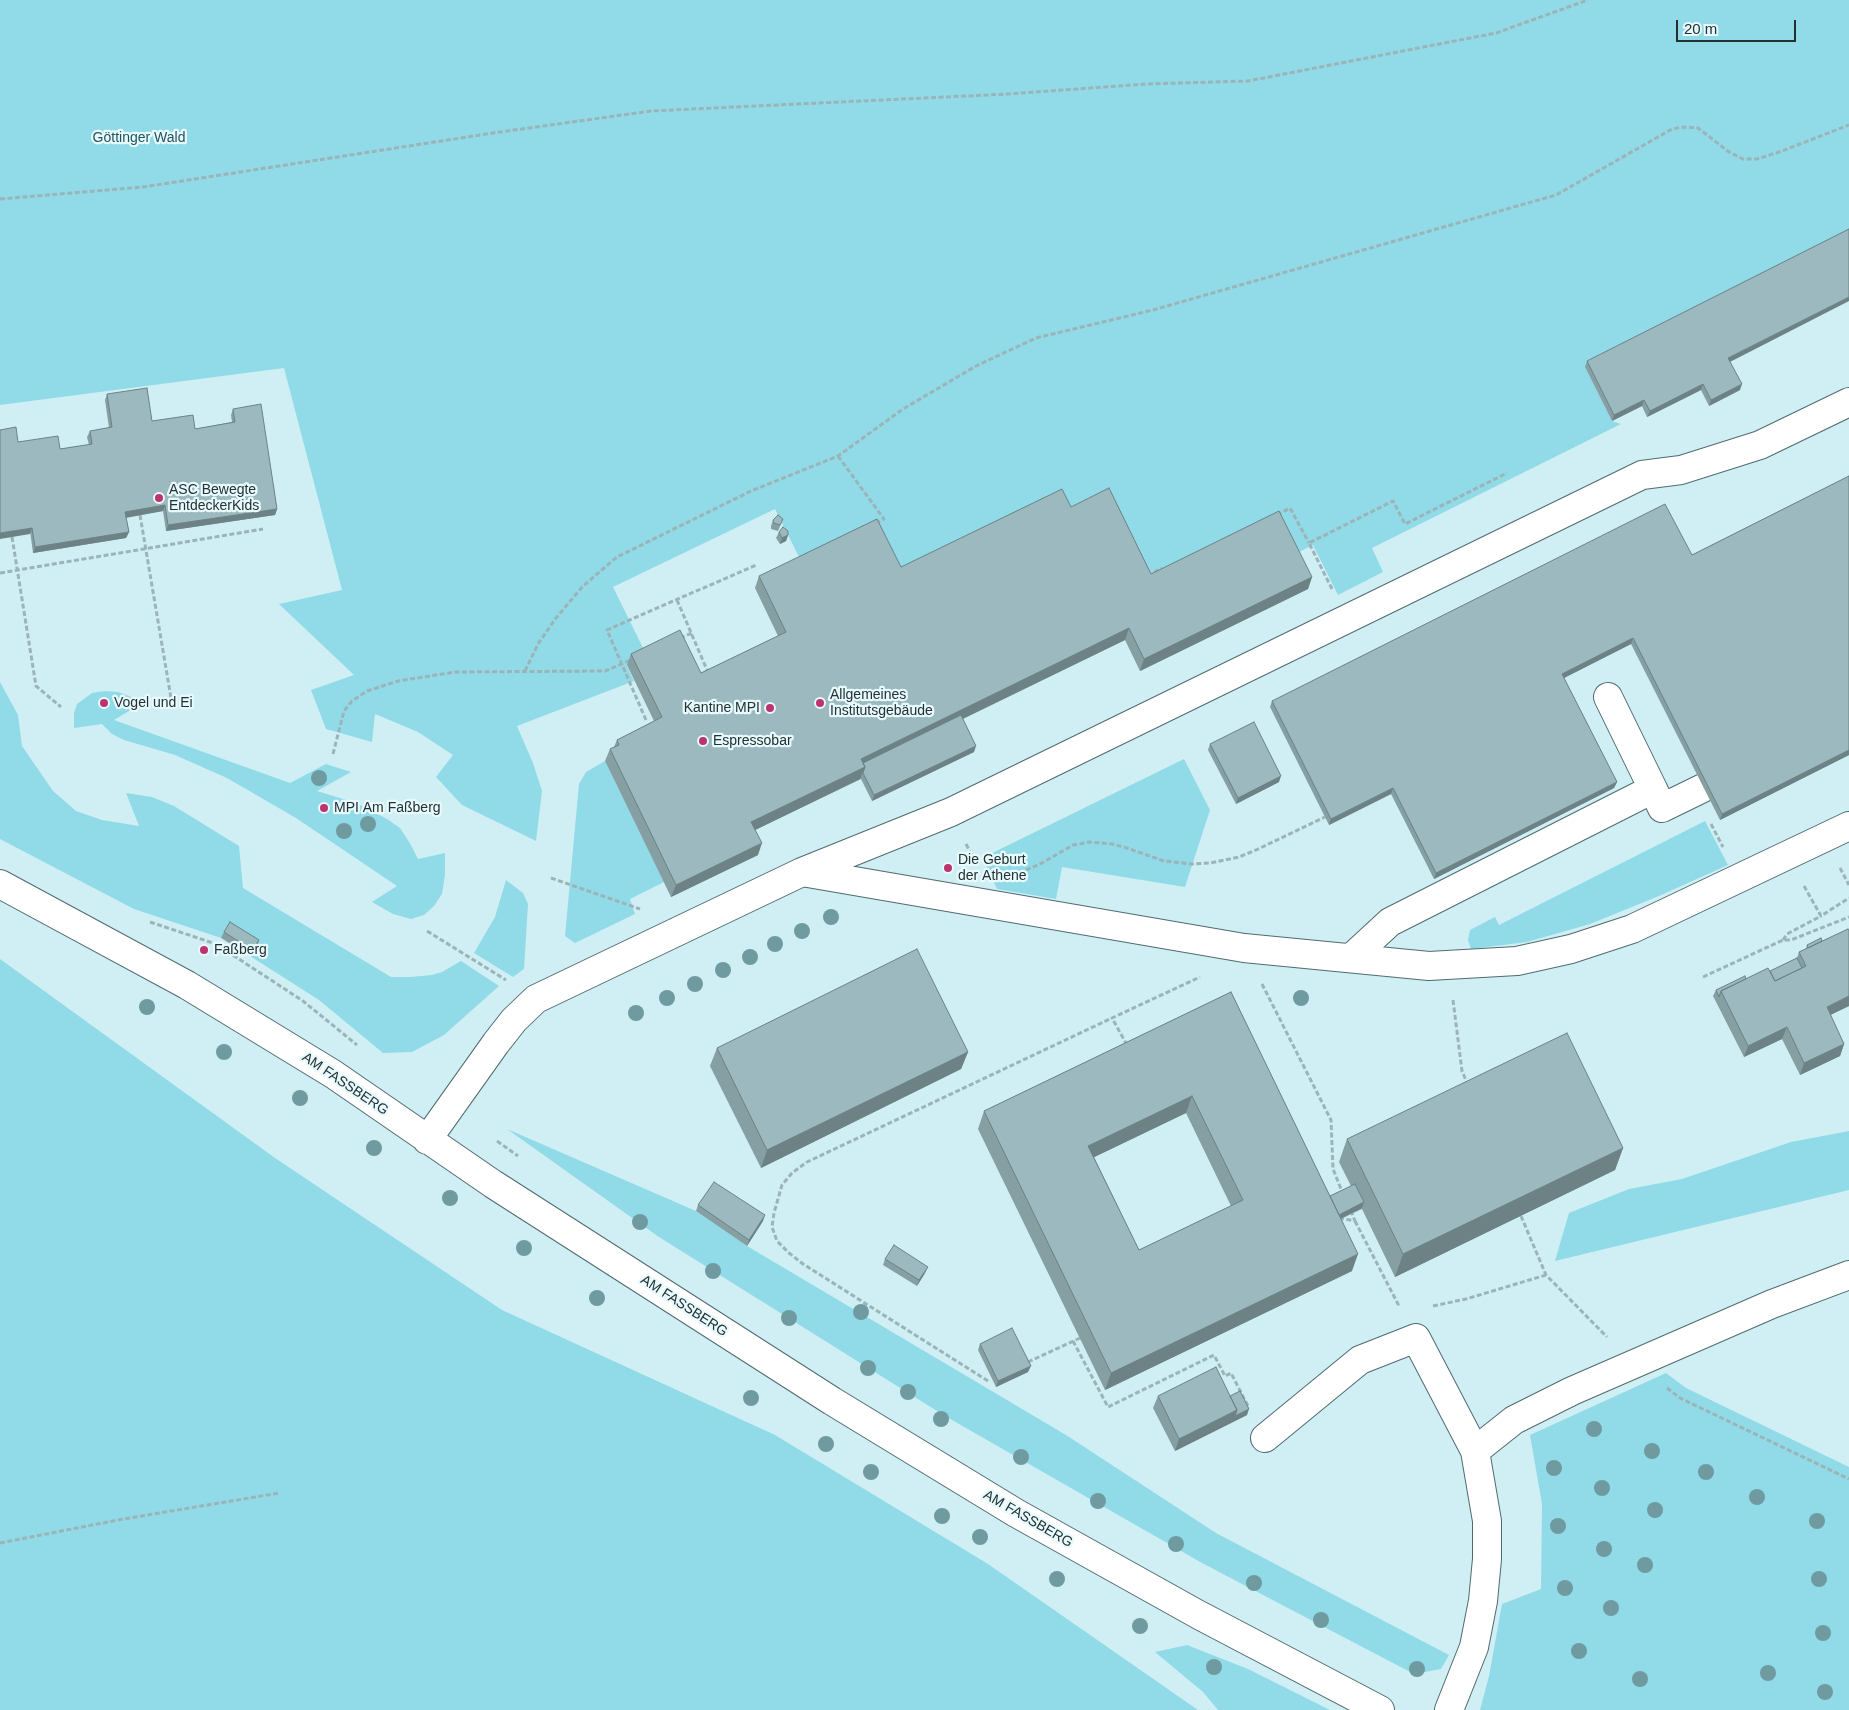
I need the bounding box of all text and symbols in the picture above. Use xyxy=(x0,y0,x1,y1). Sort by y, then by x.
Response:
scale bar xyxy=(1679,10,1799,42)
text: 20 m xyxy=(1684,20,1717,37)
park label: Göttinger Wald xyxy=(93,130,185,146)
place label: ASC Bewegte EntdeckerKids xyxy=(169,482,259,514)
marker: ASC Bewegte EntdeckerKids xyxy=(153,492,165,504)
place label: Allgemeines Institutsgebäude xyxy=(830,687,933,720)
place label: Vogel und Ei xyxy=(114,695,193,711)
marker: Vogel und Ei xyxy=(98,697,110,709)
marker: Allgemeines Institutsgebäude xyxy=(814,697,826,709)
place label: Kantine MPI xyxy=(684,700,760,716)
marker: Kantine MPI xyxy=(764,702,776,714)
place label: Espressobar xyxy=(713,733,792,749)
marker: Espressobar xyxy=(697,735,709,747)
place label: MPI Am Faßberg xyxy=(334,800,441,816)
marker: MPI Am Faßberg xyxy=(318,802,330,814)
place label: Die Geburt der Athene xyxy=(958,852,1026,884)
marker: Die Geburt der Athene xyxy=(942,862,954,874)
place label: Faßberg xyxy=(214,942,267,958)
marker: Faßberg xyxy=(198,944,210,956)
street label: AM FASSBERG xyxy=(299,1049,391,1119)
street label: AM FASSBERG xyxy=(637,1272,731,1340)
street label: AM FASSBERG xyxy=(980,1487,1076,1551)

